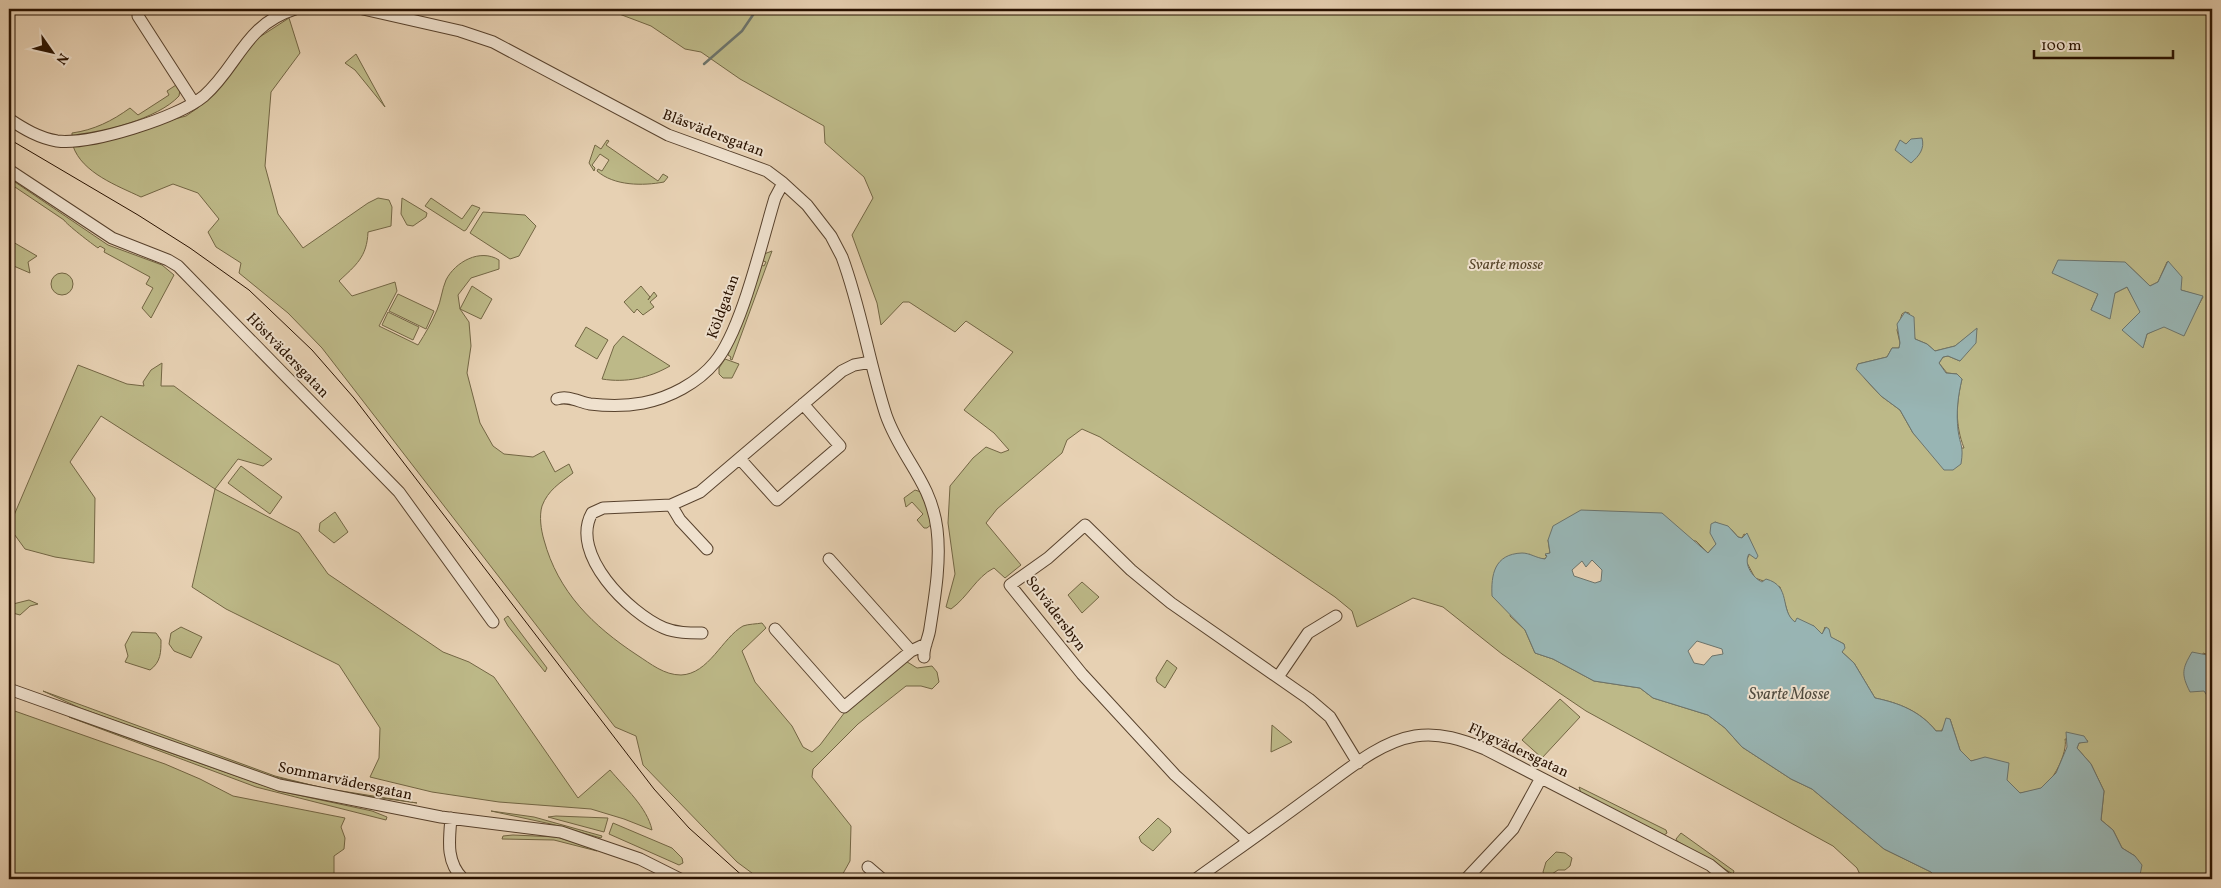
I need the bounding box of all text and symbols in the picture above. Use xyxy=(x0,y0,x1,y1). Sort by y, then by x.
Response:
north arrow xyxy=(28,28,78,78)
scale bar xyxy=(2034,28,2172,60)
text: 100 m xyxy=(2041,36,2081,57)
text: N xyxy=(51,49,72,68)
street label: Blåsvädersgatan xyxy=(659,105,767,163)
park label: Svarte mosse xyxy=(1469,255,1544,276)
street label: Köldgatan xyxy=(703,272,745,342)
street label: Höstvädersgatan xyxy=(241,309,333,403)
street label: Solvädersbyn xyxy=(1020,572,1090,656)
water label: Svarte Mosse xyxy=(1749,684,1829,706)
street label: Flygvädersgatan xyxy=(1464,718,1572,784)
street label: Sommarvädersgatan xyxy=(276,758,414,807)

